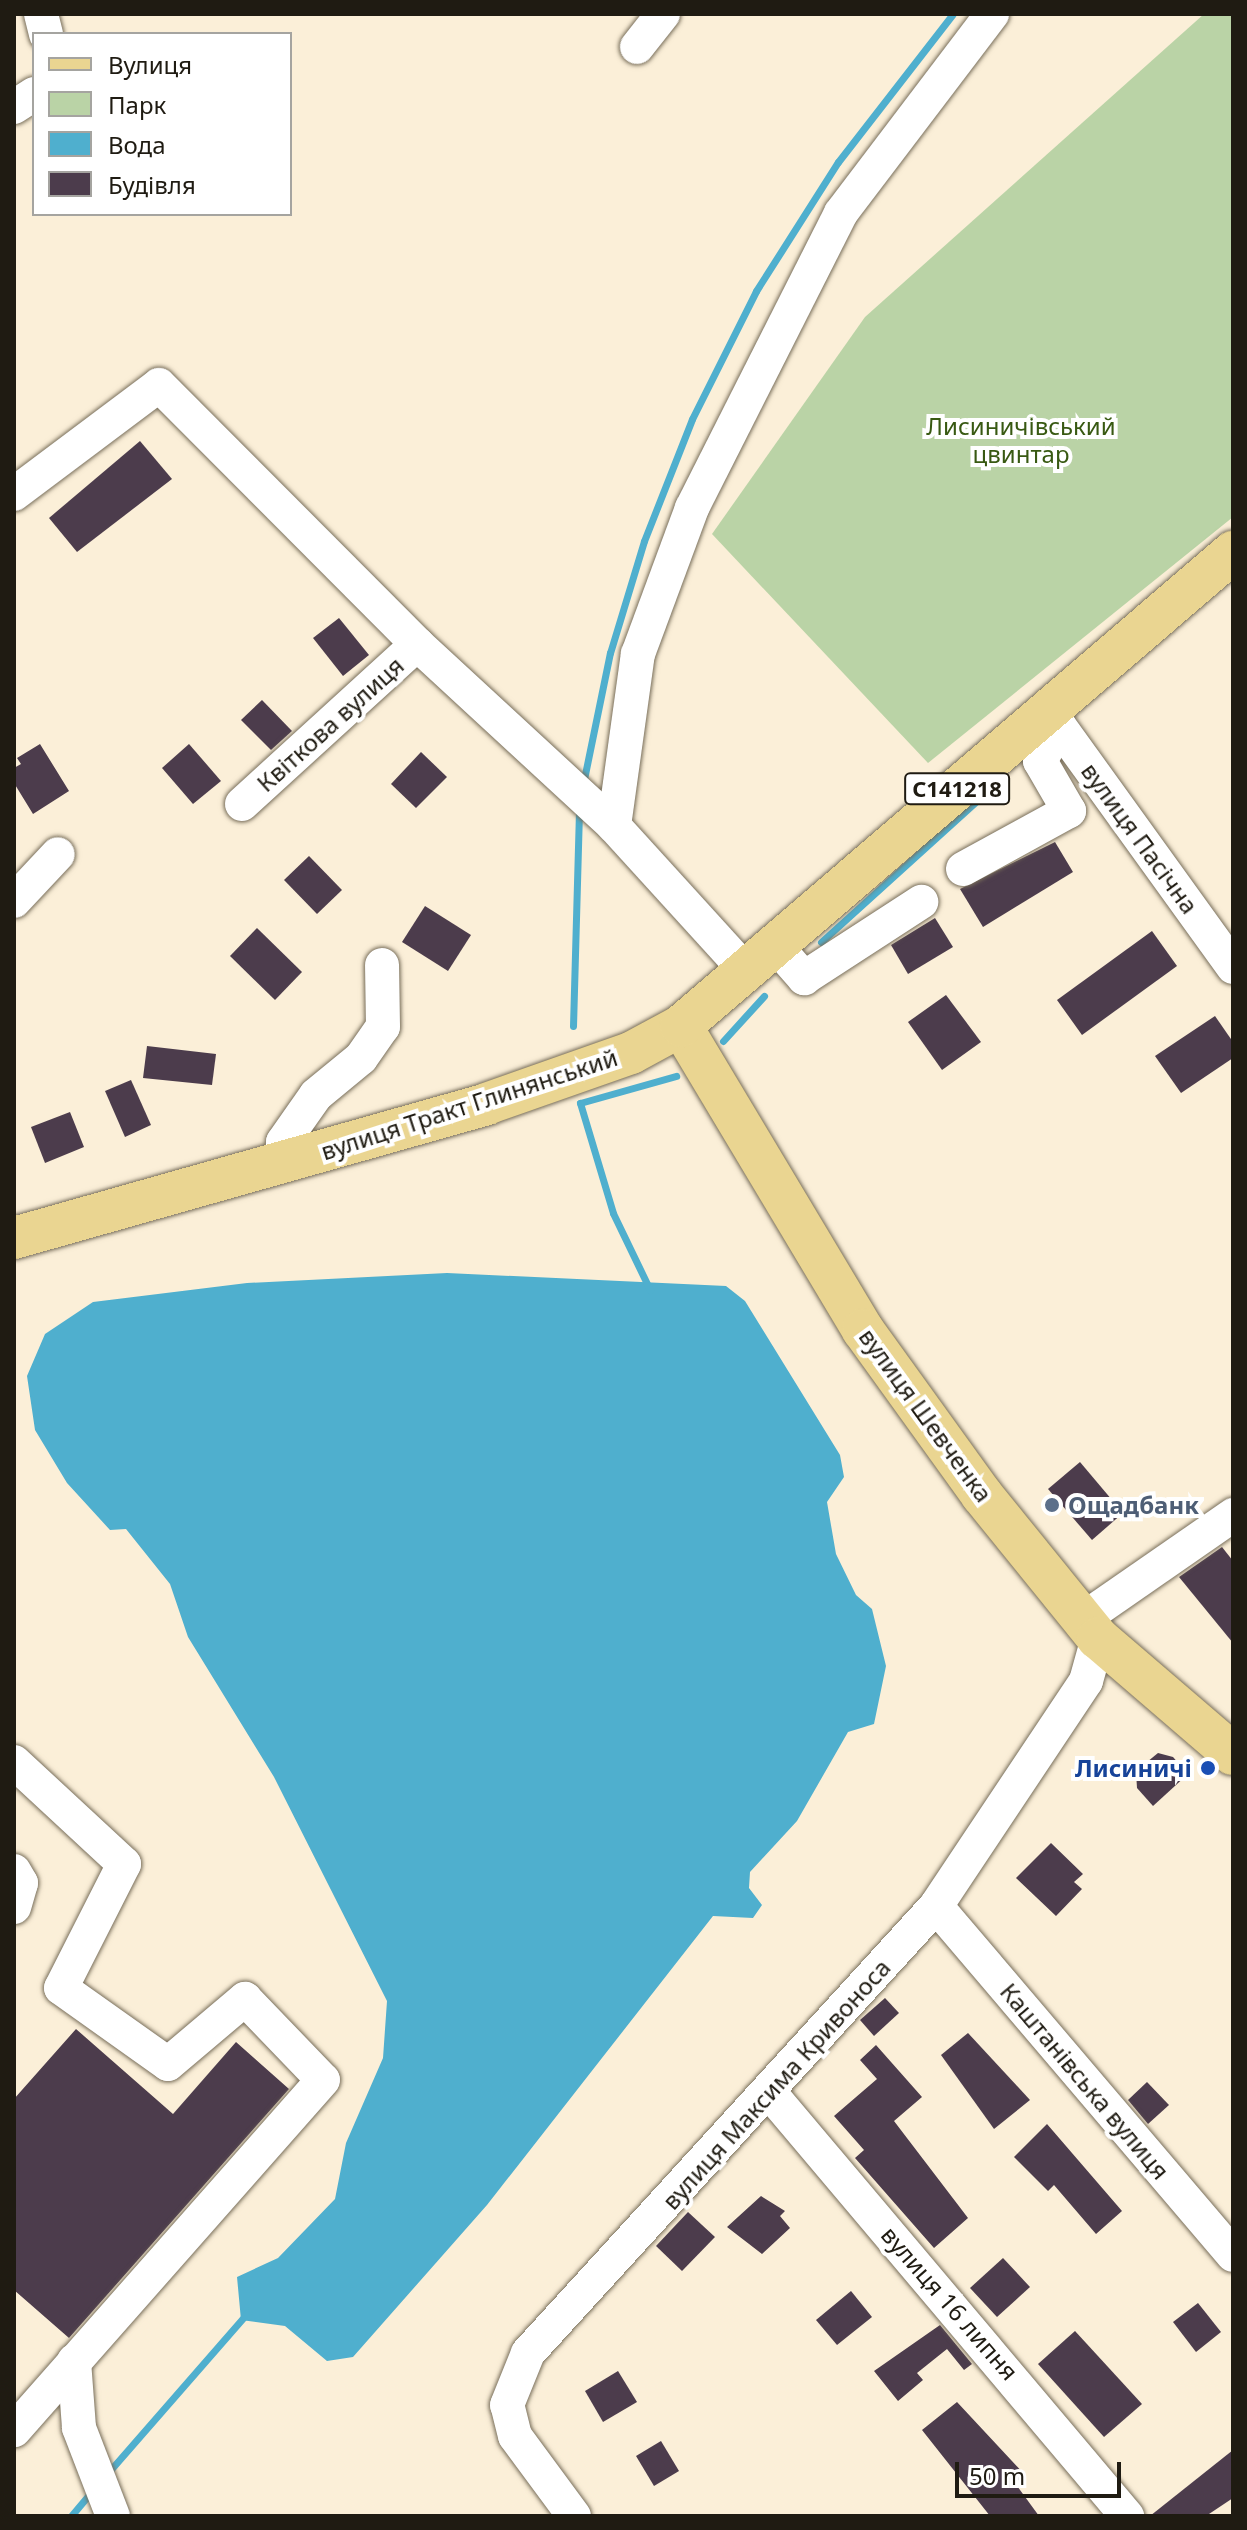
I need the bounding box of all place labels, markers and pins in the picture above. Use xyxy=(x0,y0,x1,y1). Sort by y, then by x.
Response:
place label: Ощадбанк xyxy=(1068,1491,1199,1519)
marker: Ощадбанк xyxy=(1043,1496,1061,1514)
place label: Лисиничі xyxy=(1075,1754,1192,1782)
marker: Лисиничі xyxy=(1199,1759,1217,1777)

